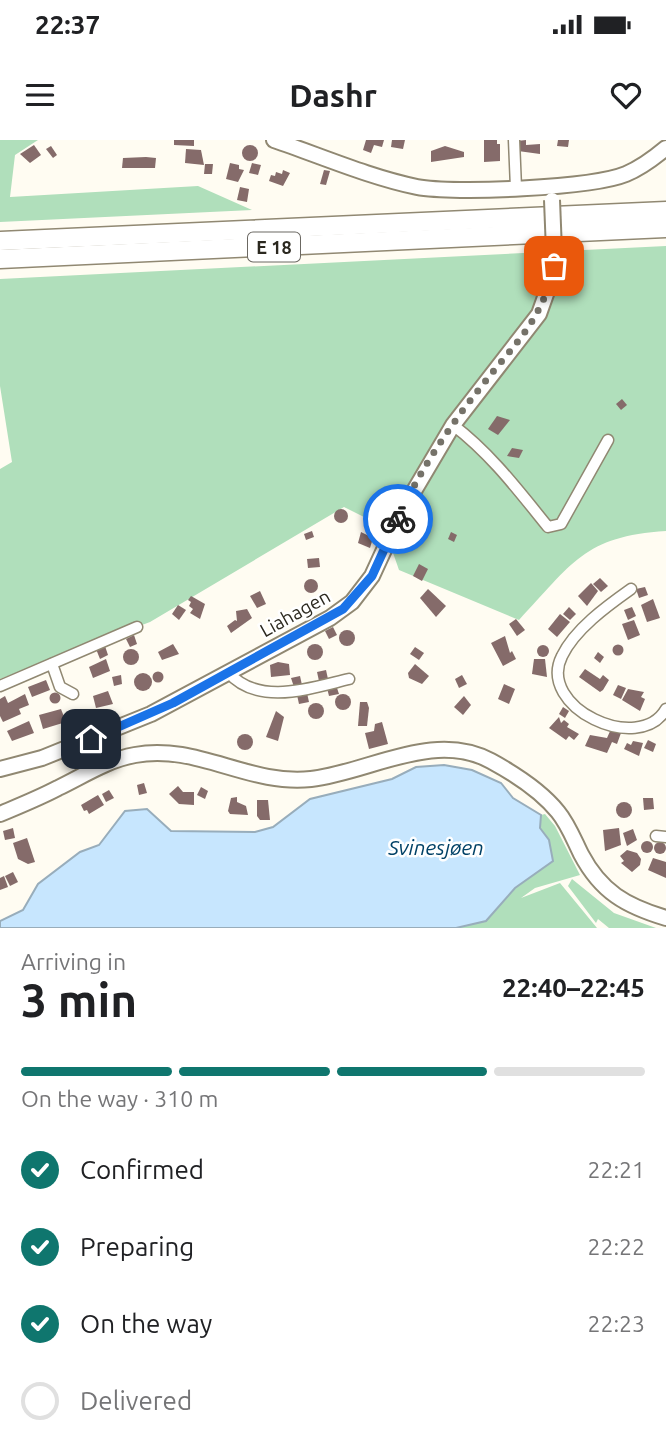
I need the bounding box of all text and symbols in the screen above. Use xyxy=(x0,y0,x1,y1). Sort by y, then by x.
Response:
text: 22:37 xyxy=(35,10,100,39)
icon: menu xyxy=(21,76,59,114)
icon: heart xyxy=(607,76,645,114)
text: Dashr xyxy=(289,77,377,113)
road number: E 18 xyxy=(248,232,300,262)
pin xyxy=(524,236,584,296)
icon: bag xyxy=(535,247,573,285)
courier xyxy=(363,484,433,554)
icon: bike xyxy=(379,500,417,538)
street label: Liahagen xyxy=(256,585,334,641)
pin xyxy=(61,709,121,769)
icon: home xyxy=(72,720,110,758)
water label: Svinesjøen xyxy=(387,835,484,859)
text: Arriving in xyxy=(21,949,126,974)
text: 22:40–22:45 xyxy=(502,973,645,1002)
text: 3 min xyxy=(21,974,137,1026)
text: On the way · 310 m xyxy=(21,1086,218,1111)
icon: check xyxy=(21,1151,59,1189)
text: Confirmed xyxy=(80,1155,204,1184)
text: 22:21 xyxy=(587,1157,645,1182)
icon: check xyxy=(21,1228,59,1266)
text: Preparing xyxy=(80,1232,194,1261)
text: 22:22 xyxy=(587,1234,645,1259)
icon: check xyxy=(21,1305,59,1343)
text: On the way xyxy=(80,1309,212,1338)
text: 22:23 xyxy=(587,1311,645,1336)
text: Delivered xyxy=(80,1386,192,1415)

